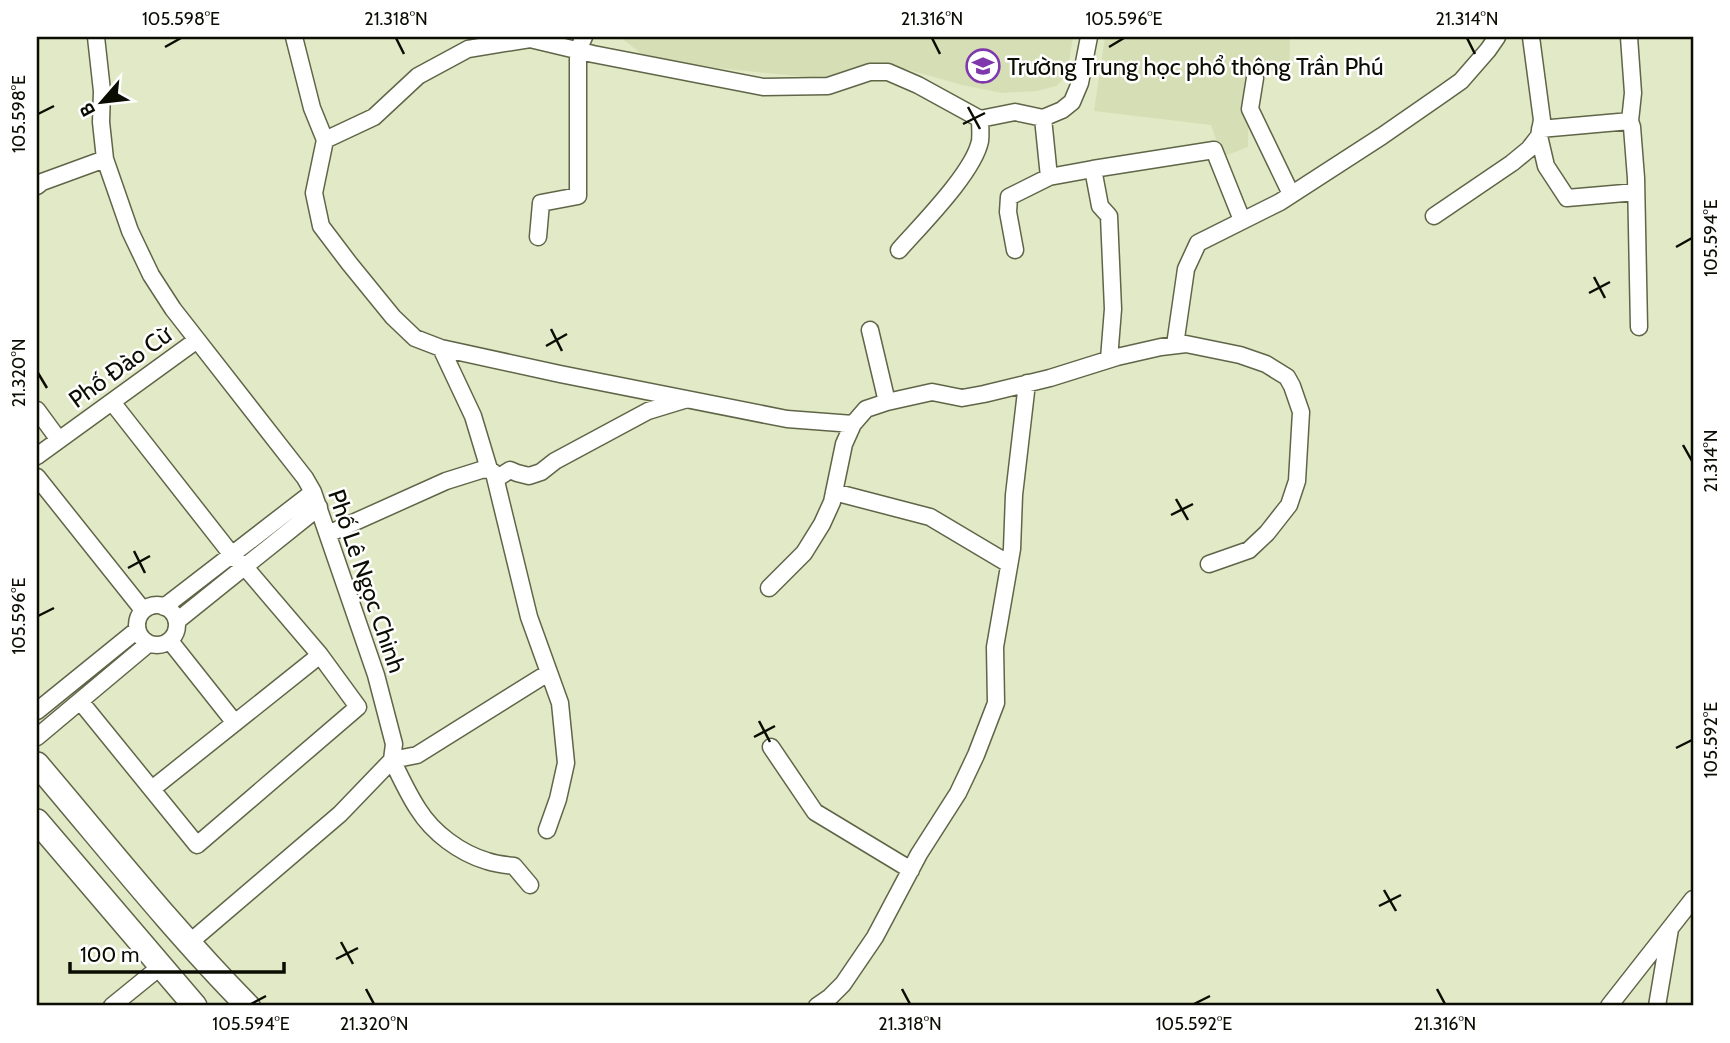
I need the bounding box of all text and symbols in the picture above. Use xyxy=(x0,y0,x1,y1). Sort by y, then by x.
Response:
text: 105.598°E xyxy=(142,8,220,30)
text: 21.318°N xyxy=(364,8,428,30)
text: 21.316°N xyxy=(901,8,963,30)
text: 105.596°E xyxy=(1085,8,1163,30)
text: 21.314°N xyxy=(1436,8,1498,30)
school or university icon: Trường Trung học phổ thông Trần Phú xyxy=(964,47,1002,85)
place label: Trường Trung học phổ thông Trần Phú xyxy=(1007,52,1384,81)
north arrow xyxy=(66,66,136,136)
text: 105.598°E xyxy=(8,75,30,153)
text: B xyxy=(74,99,100,120)
text: 105.594°E xyxy=(1700,199,1722,277)
street label: Phố Đào Cừ xyxy=(63,319,178,414)
text: 21.320°N xyxy=(8,339,30,407)
text: 21.314°N xyxy=(1700,430,1722,492)
street label: Phố Lê Ngọc Chinh xyxy=(322,486,412,676)
text: 105.596°E xyxy=(8,577,30,655)
text: 105.592°E xyxy=(1700,702,1722,778)
scale bar xyxy=(70,931,284,975)
text: 100 m xyxy=(80,942,139,967)
text: 105.594°E xyxy=(212,1013,290,1035)
text: 21.320°N xyxy=(340,1013,408,1035)
text: 21.318°N xyxy=(878,1013,942,1035)
text: 105.592°E xyxy=(1156,1013,1232,1035)
text: 21.316°N xyxy=(1414,1013,1476,1035)

